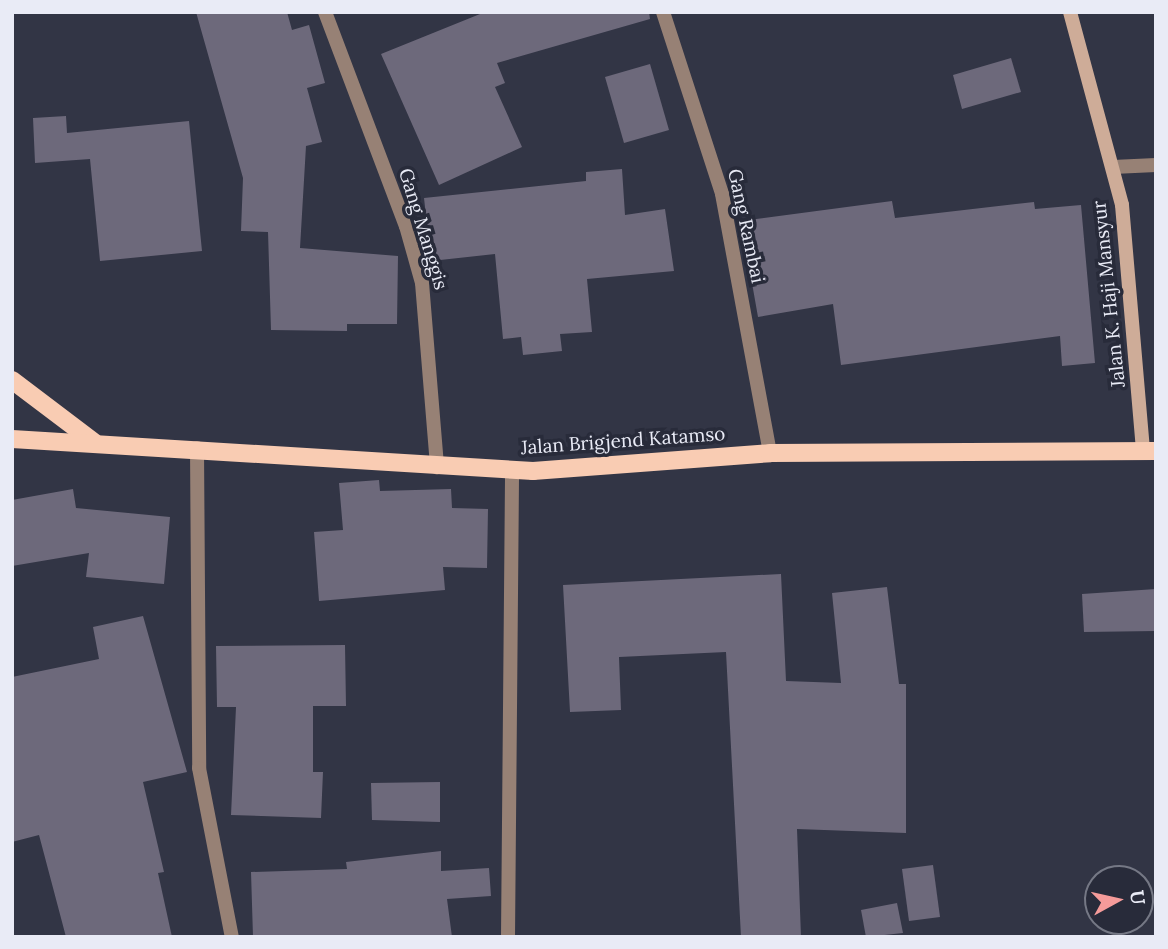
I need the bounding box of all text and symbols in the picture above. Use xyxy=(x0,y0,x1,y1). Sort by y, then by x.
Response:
street label: Gang Manggis xyxy=(394,166,452,292)
street label: Gang Rambai xyxy=(723,167,769,285)
street label: Jalan K. Haji Mansyur xyxy=(1088,199,1130,389)
street label: Jalan Brigjend Katamso xyxy=(520,422,726,460)
north arrow xyxy=(1084,865,1154,935)
text: U xyxy=(1125,889,1151,906)

